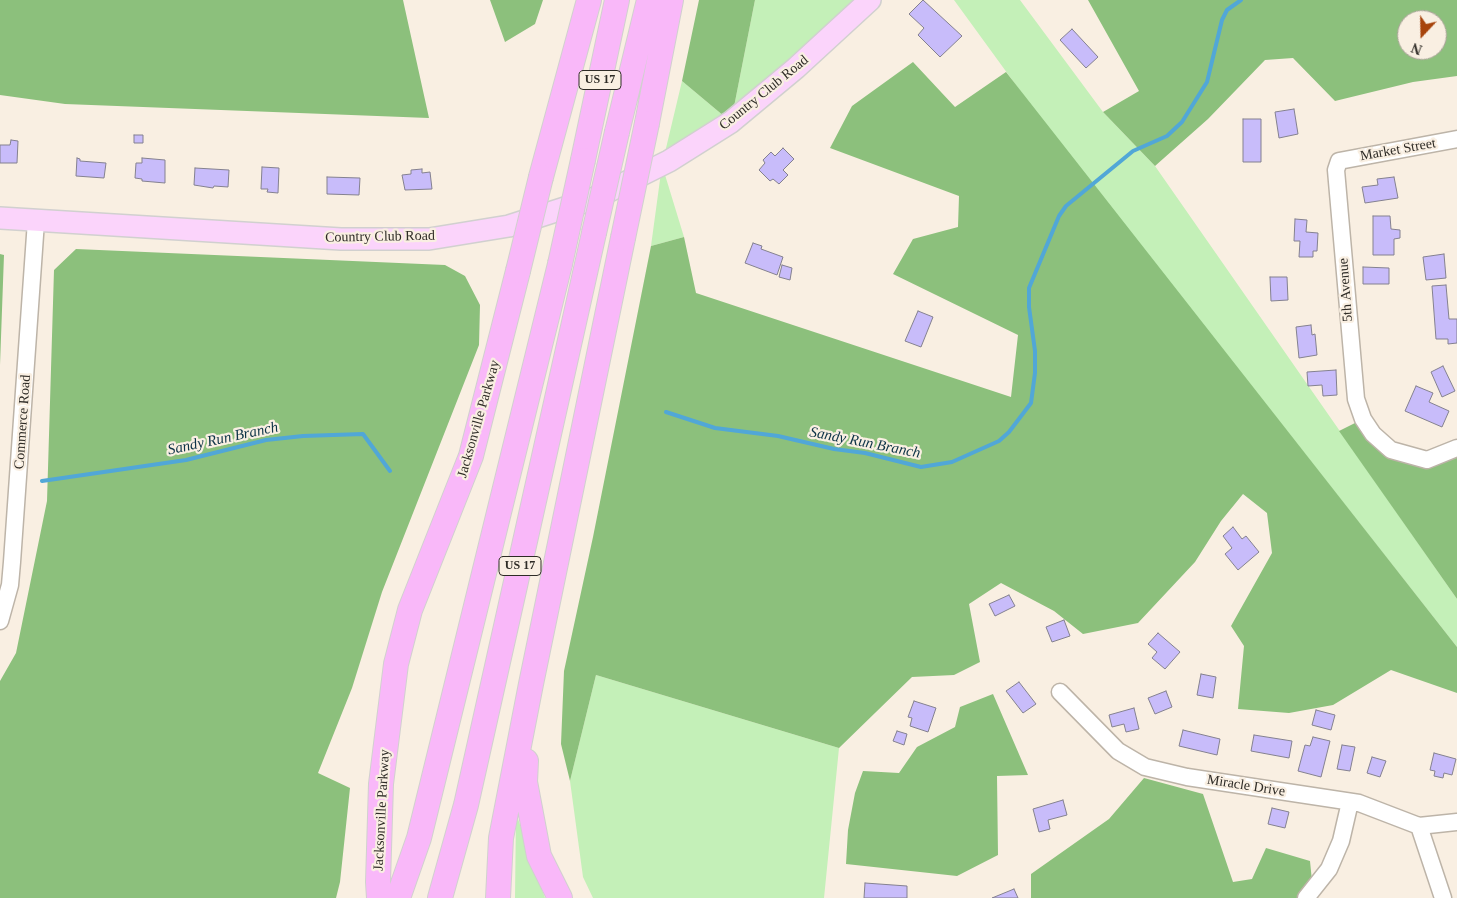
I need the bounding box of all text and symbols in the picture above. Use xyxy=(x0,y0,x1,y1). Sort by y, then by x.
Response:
north arrow xyxy=(1397,10,1447,60)
text: N xyxy=(1409,40,1424,57)
street label: Country Club Road xyxy=(716,52,812,134)
road number: US 17 xyxy=(579,70,621,90)
street label: Market Street xyxy=(1359,135,1437,165)
street label: Country Club Road xyxy=(325,228,435,246)
street label: 5th Avenue xyxy=(1335,258,1357,322)
street label: Jacksonville Parkway xyxy=(454,358,504,480)
street label: Commerce Road xyxy=(11,374,35,470)
water label: Sandy Run Branch xyxy=(166,419,280,459)
water label: Sandy Run Branch xyxy=(808,423,922,463)
road number: US 17 xyxy=(499,556,541,576)
street label: Jacksonville Parkway xyxy=(370,749,394,871)
street label: Miracle Drive xyxy=(1206,772,1286,800)

